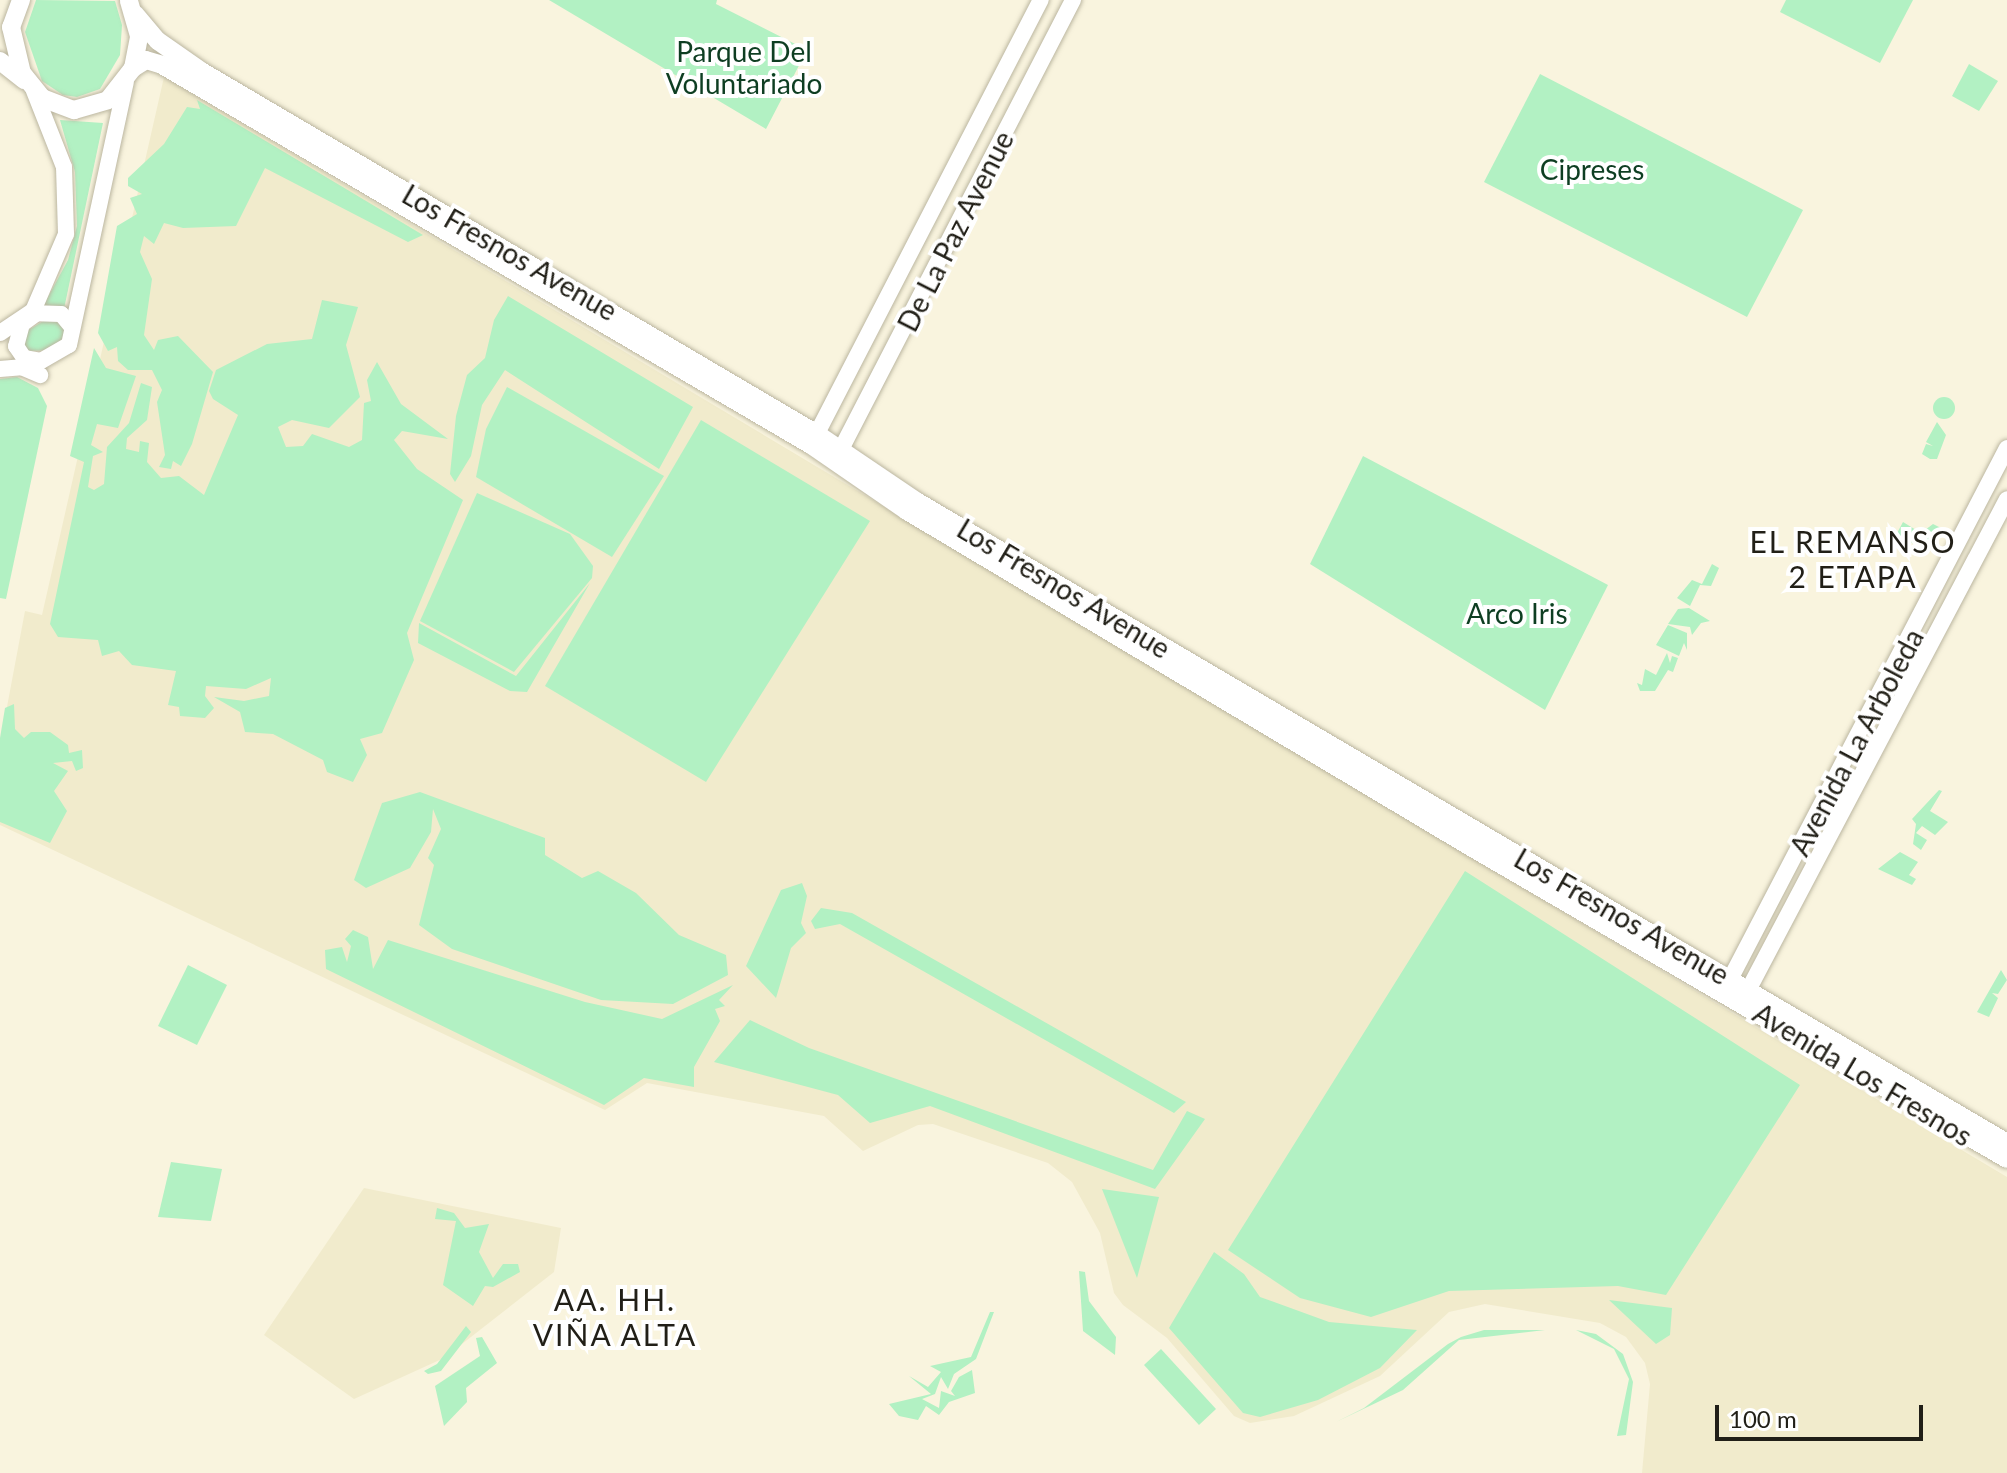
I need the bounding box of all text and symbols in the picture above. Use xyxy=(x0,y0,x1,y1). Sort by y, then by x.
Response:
park label: Parque Del Voluntariado xyxy=(666,34,822,100)
street label: De La Paz Avenue xyxy=(890,125,1020,337)
park label: Cipreses xyxy=(1540,152,1644,186)
street label: Los Fresnos Avenue xyxy=(396,177,624,327)
street label: Los Fresnos Avenue xyxy=(951,511,1177,665)
district label: EL REMANSO 2 ETAPA xyxy=(1749,523,1957,594)
park label: Arco Iris xyxy=(1466,596,1568,630)
street label: Avenida La Arboleda xyxy=(1782,622,1930,862)
street label: Los Fresnos Avenue xyxy=(1508,841,1736,991)
street label: Avenida Los Fresnos xyxy=(1748,995,1978,1153)
district label: AA. HH. VIÑA ALTA xyxy=(532,1281,698,1352)
scale bar xyxy=(1719,1389,1927,1439)
text: 100 m xyxy=(1729,1404,1797,1433)

